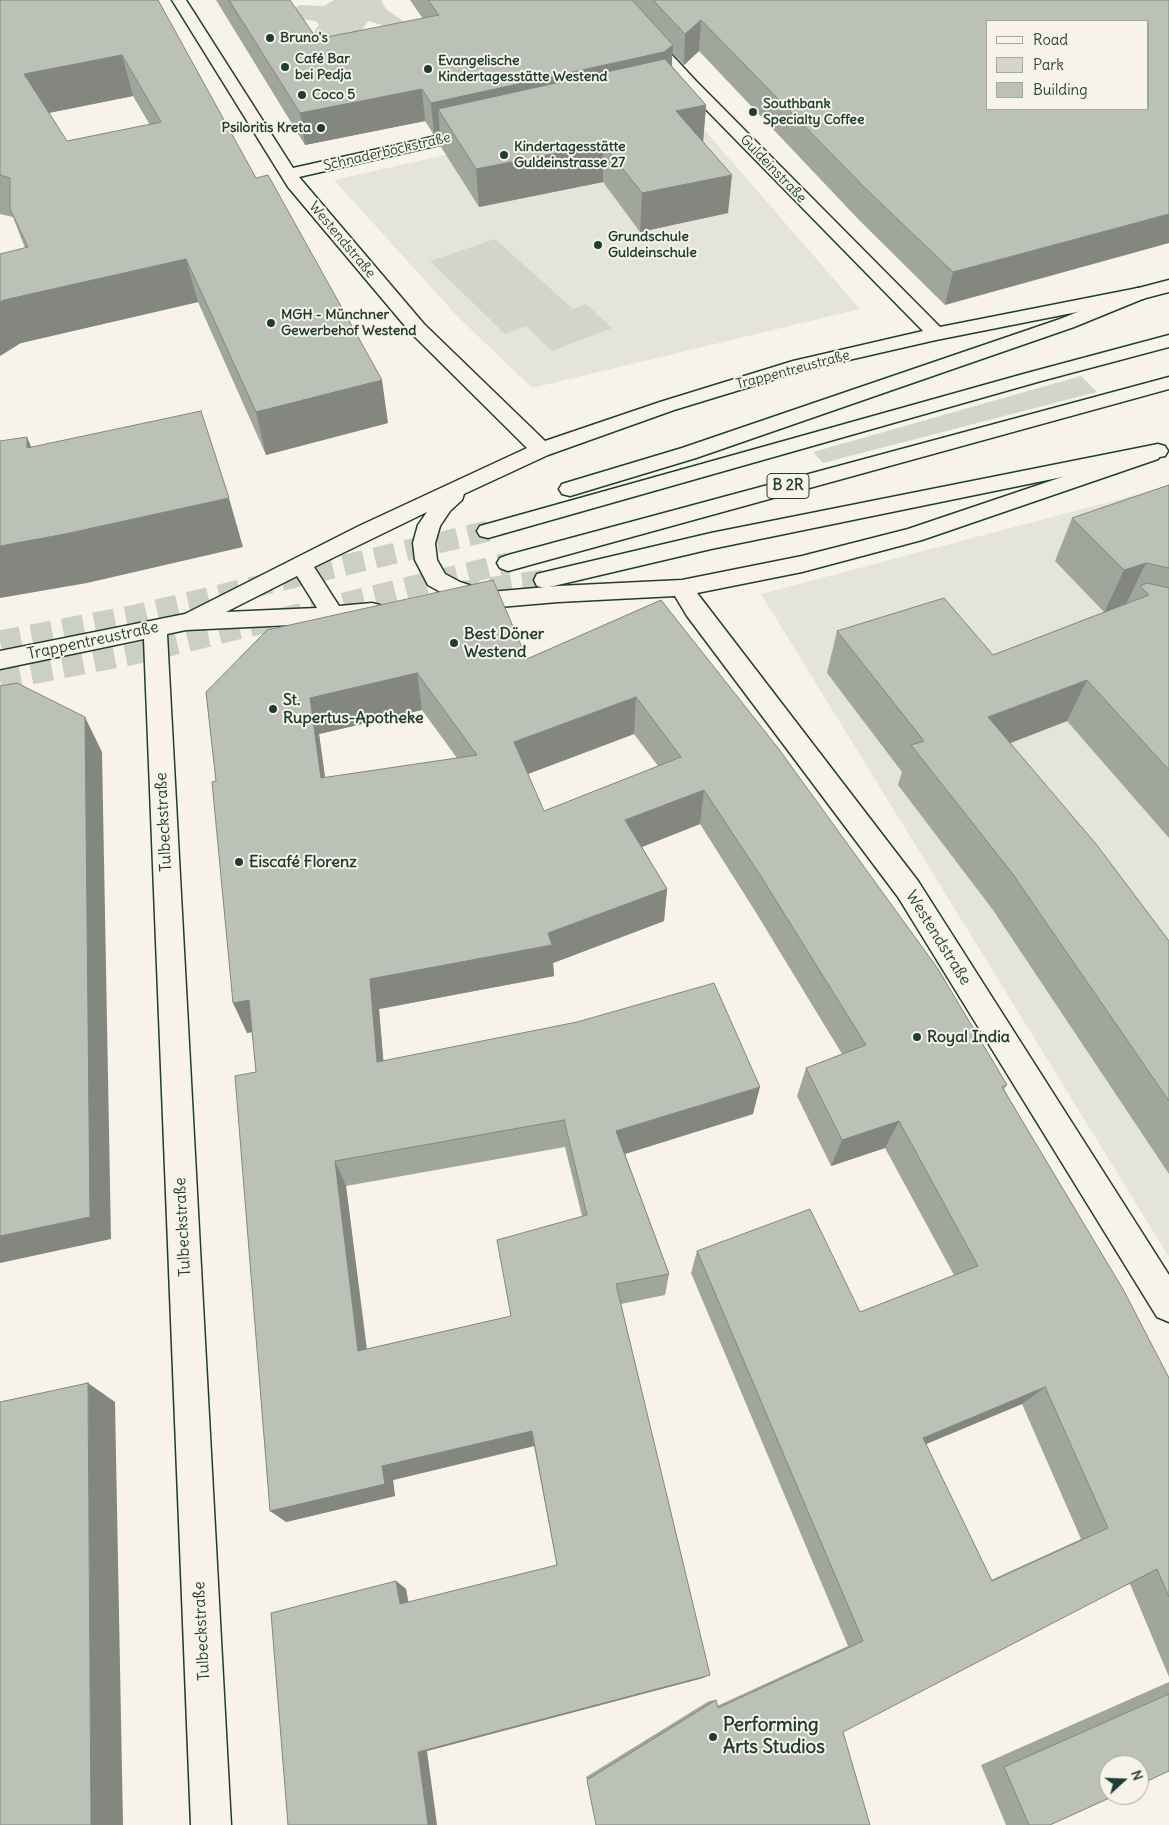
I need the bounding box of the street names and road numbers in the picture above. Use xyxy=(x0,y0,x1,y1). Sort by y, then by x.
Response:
street label: Schnaderböckstraße xyxy=(322,129,452,175)
street label: Guldeinstraße xyxy=(736,131,810,207)
street label: Westendstraße xyxy=(305,198,379,282)
street label: Trappentreustraße xyxy=(734,347,852,393)
road number: B 2R xyxy=(767,474,809,498)
street label: Trappentreustraße xyxy=(26,618,160,664)
street label: Tulbeckstraße xyxy=(152,772,176,872)
street label: Westendstraße xyxy=(901,887,975,989)
street label: Tulbeckstraße xyxy=(171,1177,195,1277)
street label: Tulbeckstraße xyxy=(190,1581,214,1681)

